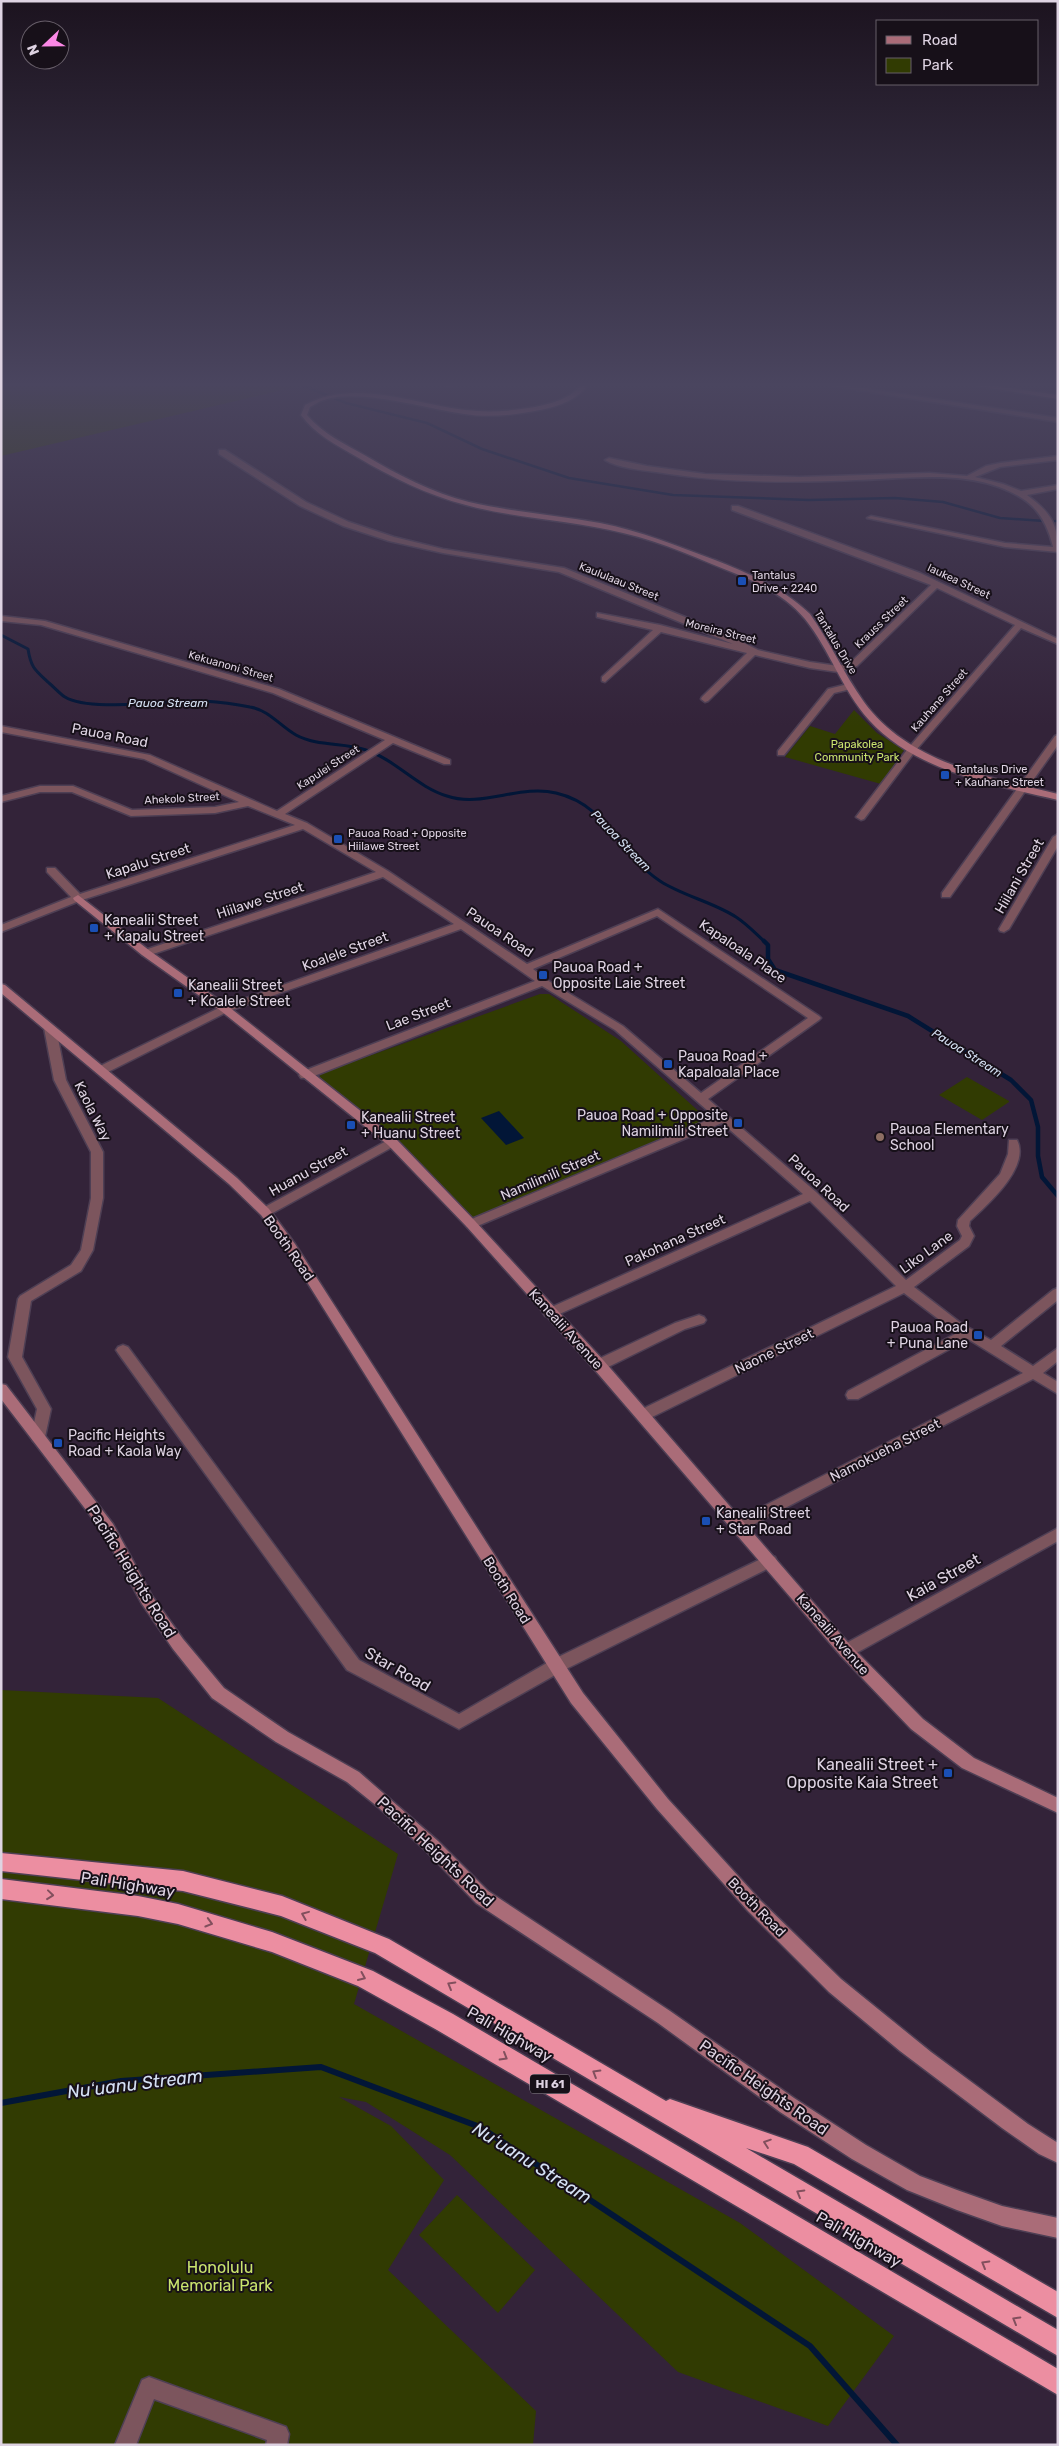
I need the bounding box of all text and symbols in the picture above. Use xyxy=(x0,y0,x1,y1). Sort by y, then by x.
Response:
north arrow xyxy=(20,20,70,70)
legend xyxy=(876,20,1039,85)
text: Road xyxy=(922,31,958,49)
text: N xyxy=(24,42,43,58)
text: Park xyxy=(922,56,953,74)
street label: Kaululaau Street xyxy=(577,560,661,604)
street label: Iaukea Street xyxy=(925,561,993,602)
place label: Tantalus Drive + 2240 xyxy=(752,569,817,595)
marker: Tantalus Drive + 2240 xyxy=(736,575,748,587)
street label: Krauss Street xyxy=(852,593,911,651)
street label: Tantalus Drive xyxy=(811,608,860,677)
street label: Moreira Street xyxy=(684,616,758,647)
street label: Kekuanoni Street xyxy=(187,648,275,685)
street label: Kauhane Street xyxy=(908,666,971,735)
water label: Pauoa Stream xyxy=(128,696,208,710)
street label: Pauoa Road xyxy=(70,720,150,751)
park label: Papakolea Community Park xyxy=(815,738,900,764)
street label: Kapulei Street xyxy=(295,742,362,792)
place label: Tantalus Drive + Kauhane Street xyxy=(955,763,1045,789)
marker: Tantalus Drive + Kauhane Street xyxy=(939,769,951,781)
street label: Ahekolo Street xyxy=(144,790,221,807)
water label: Pauoa Stream xyxy=(588,807,654,875)
place label: Pauoa Road + Opposite Hiilawe Street xyxy=(348,827,467,853)
marker: Pauoa Road + Opposite Hiilawe Street xyxy=(332,833,344,845)
street label: Hiilani Street xyxy=(991,835,1048,917)
street label: Kapalu Street xyxy=(104,840,193,883)
street label: Hiilawe Street xyxy=(214,878,306,923)
street label: Pauoa Road xyxy=(463,904,537,961)
place label: Kanealii Street + Kapalu Street xyxy=(104,912,205,945)
street label: Kapaloala Place xyxy=(696,916,790,987)
marker: Kanealii Street + Kapalu Street xyxy=(88,922,100,934)
street label: Koalele Street xyxy=(300,928,391,975)
place label: Pauoa Road + Opposite Laie Street xyxy=(553,959,686,992)
marker: Pauoa Road + Opposite Laie Street xyxy=(537,969,549,981)
place label: Kanealii Street + Koalele Street xyxy=(188,977,291,1010)
marker: Kanealii Street + Koalele Street xyxy=(172,987,184,999)
street label: Lae Street xyxy=(384,994,453,1034)
water label: Pauoa Stream xyxy=(929,1026,1005,1080)
place label: Pauoa Road + Kapaloala Place xyxy=(678,1048,780,1081)
marker: Pauoa Road + Kapaloala Place xyxy=(662,1058,674,1070)
street label: Kaola Way xyxy=(70,1079,115,1144)
place label: Pauoa Road + Opposite Namilimili Street xyxy=(577,1107,729,1140)
place label: Kanealii Street + Huanu Street xyxy=(361,1109,461,1142)
marker: Pauoa Road + Opposite Namilimili Street xyxy=(732,1117,744,1129)
marker: Kanealii Street + Huanu Street xyxy=(345,1119,357,1131)
place label: Pauoa Elementary School xyxy=(890,1121,1009,1154)
marker: Pauoa Elementary School xyxy=(874,1131,886,1143)
street label: Huanu Street xyxy=(266,1143,351,1200)
street label: Namilimili Street xyxy=(498,1147,603,1204)
street label: Pauoa Road xyxy=(785,1151,853,1216)
street label: Pakohana Street xyxy=(622,1211,728,1270)
street label: Booth Road xyxy=(260,1212,317,1284)
street label: Liko Lane xyxy=(896,1227,956,1277)
street label: Kanealii Avenue xyxy=(525,1286,606,1373)
place label: Pauoa Road + Puna Lane xyxy=(887,1319,968,1352)
street label: Naone Street xyxy=(732,1325,817,1378)
marker: Pauoa Road + Puna Lane xyxy=(972,1329,984,1341)
street label: Namokueha Street xyxy=(827,1415,944,1486)
place label: Pacific Heights Road + Kaola Way xyxy=(68,1427,182,1460)
marker: Pacific Heights Road + Kaola Way xyxy=(52,1437,64,1449)
street label: Pacific Heights Road xyxy=(83,1501,180,1641)
place label: Kanealii Street + Star Road xyxy=(716,1505,811,1538)
marker: Kanealii Street + Star Road xyxy=(700,1515,712,1527)
street label: Kaia Street xyxy=(903,1549,983,1605)
street label: Booth Road xyxy=(479,1554,534,1627)
street label: Kanealii Avenue xyxy=(793,1590,873,1679)
street label: Star Road xyxy=(362,1643,434,1696)
place label: Kanealii Street + Opposite Kaia Street xyxy=(787,1755,938,1792)
marker: Kanealii Street + Opposite Kaia Street xyxy=(942,1767,954,1779)
street label: Pacific Heights Road xyxy=(373,1792,498,1910)
street label: Pali Highway xyxy=(79,1868,177,1901)
street label: Booth Road xyxy=(724,1874,789,1941)
one-way arrow xyxy=(46,1889,54,1900)
one-way arrow xyxy=(301,1911,310,1921)
one-way arrow xyxy=(205,1918,213,1928)
one-way arrow xyxy=(357,1971,366,1982)
one-way arrow xyxy=(447,1982,456,1992)
street label: Pali Highway xyxy=(464,2002,556,2067)
street label: Pacific Heights Road xyxy=(696,2036,832,2139)
one-way arrow xyxy=(499,2050,508,2060)
water label: Nuʻuanu Stream xyxy=(66,2065,204,2103)
one-way arrow xyxy=(593,2070,602,2080)
road number: HI 61 xyxy=(530,2074,570,2094)
water label: Nuʻuanu Stream xyxy=(468,2118,596,2208)
one-way arrow xyxy=(763,2139,771,2149)
one-way arrow xyxy=(796,2190,805,2200)
street label: Pali Highway xyxy=(813,2207,905,2272)
park label: Honolulu Memorial Park xyxy=(168,2258,273,2295)
one-way arrow xyxy=(981,2260,990,2270)
one-way arrow xyxy=(1012,2316,1021,2326)

